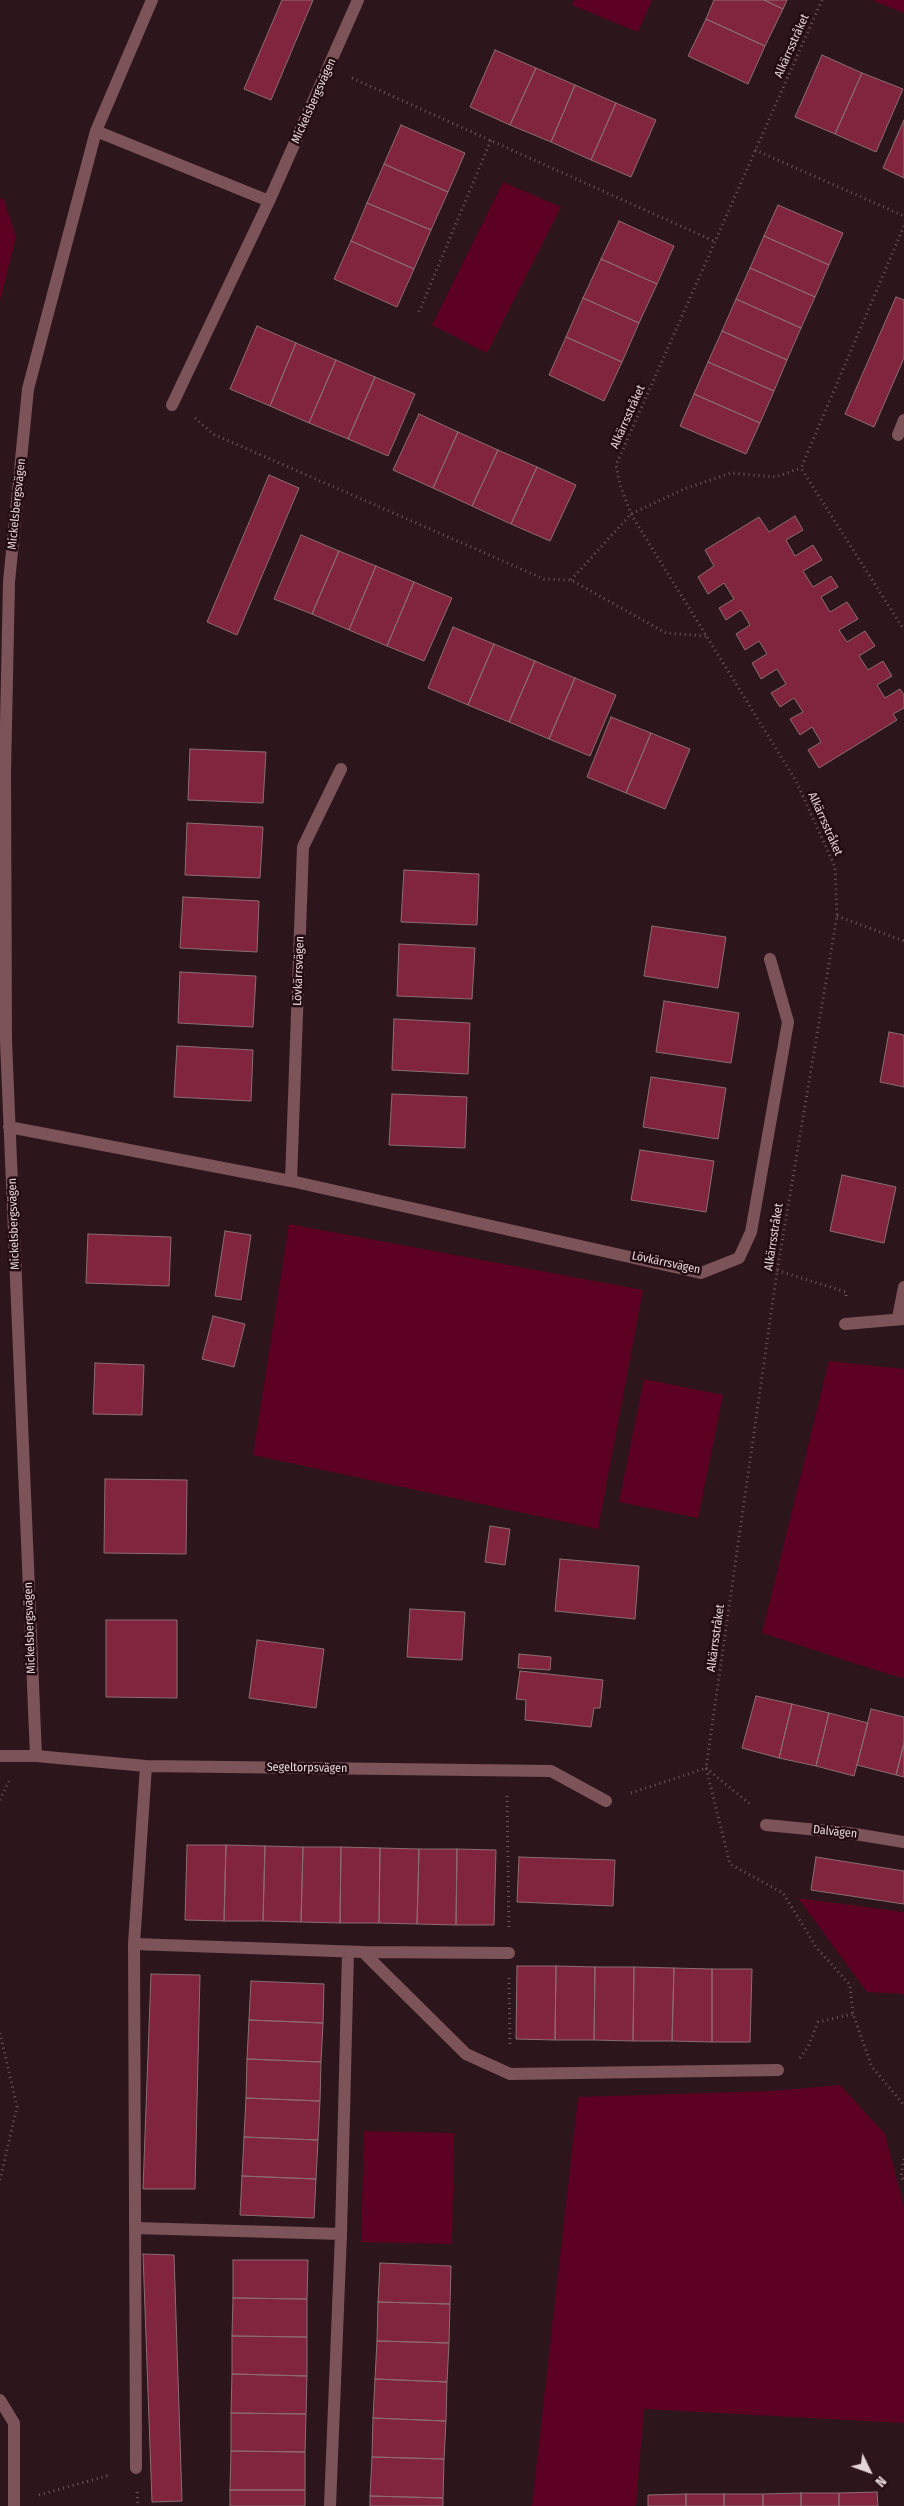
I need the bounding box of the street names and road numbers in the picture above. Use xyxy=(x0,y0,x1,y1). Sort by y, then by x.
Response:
street label: Alkärrsstråket xyxy=(772,12,812,80)
street label: Mickelsbergsvägen xyxy=(289,56,339,146)
street label: Alkärrsstråket xyxy=(608,383,648,451)
street label: Mickelsbergsvägen xyxy=(5,458,29,550)
street label: Alkärrsstråket xyxy=(805,790,845,858)
street label: Lövkärrsvägen xyxy=(291,936,307,1006)
street label: Mickelsbergsvägen xyxy=(5,1178,23,1270)
street label: Alkärrsstråket xyxy=(762,1202,786,1272)
street label: Lövkärrsvägen xyxy=(630,1249,702,1277)
street label: Mickelsbergsvägen xyxy=(21,1582,39,1674)
street label: Alkärrsstråket xyxy=(704,1603,728,1673)
street label: Segeltorpsvägen xyxy=(267,1760,347,1776)
street label: Dalvägen xyxy=(812,1823,858,1841)

